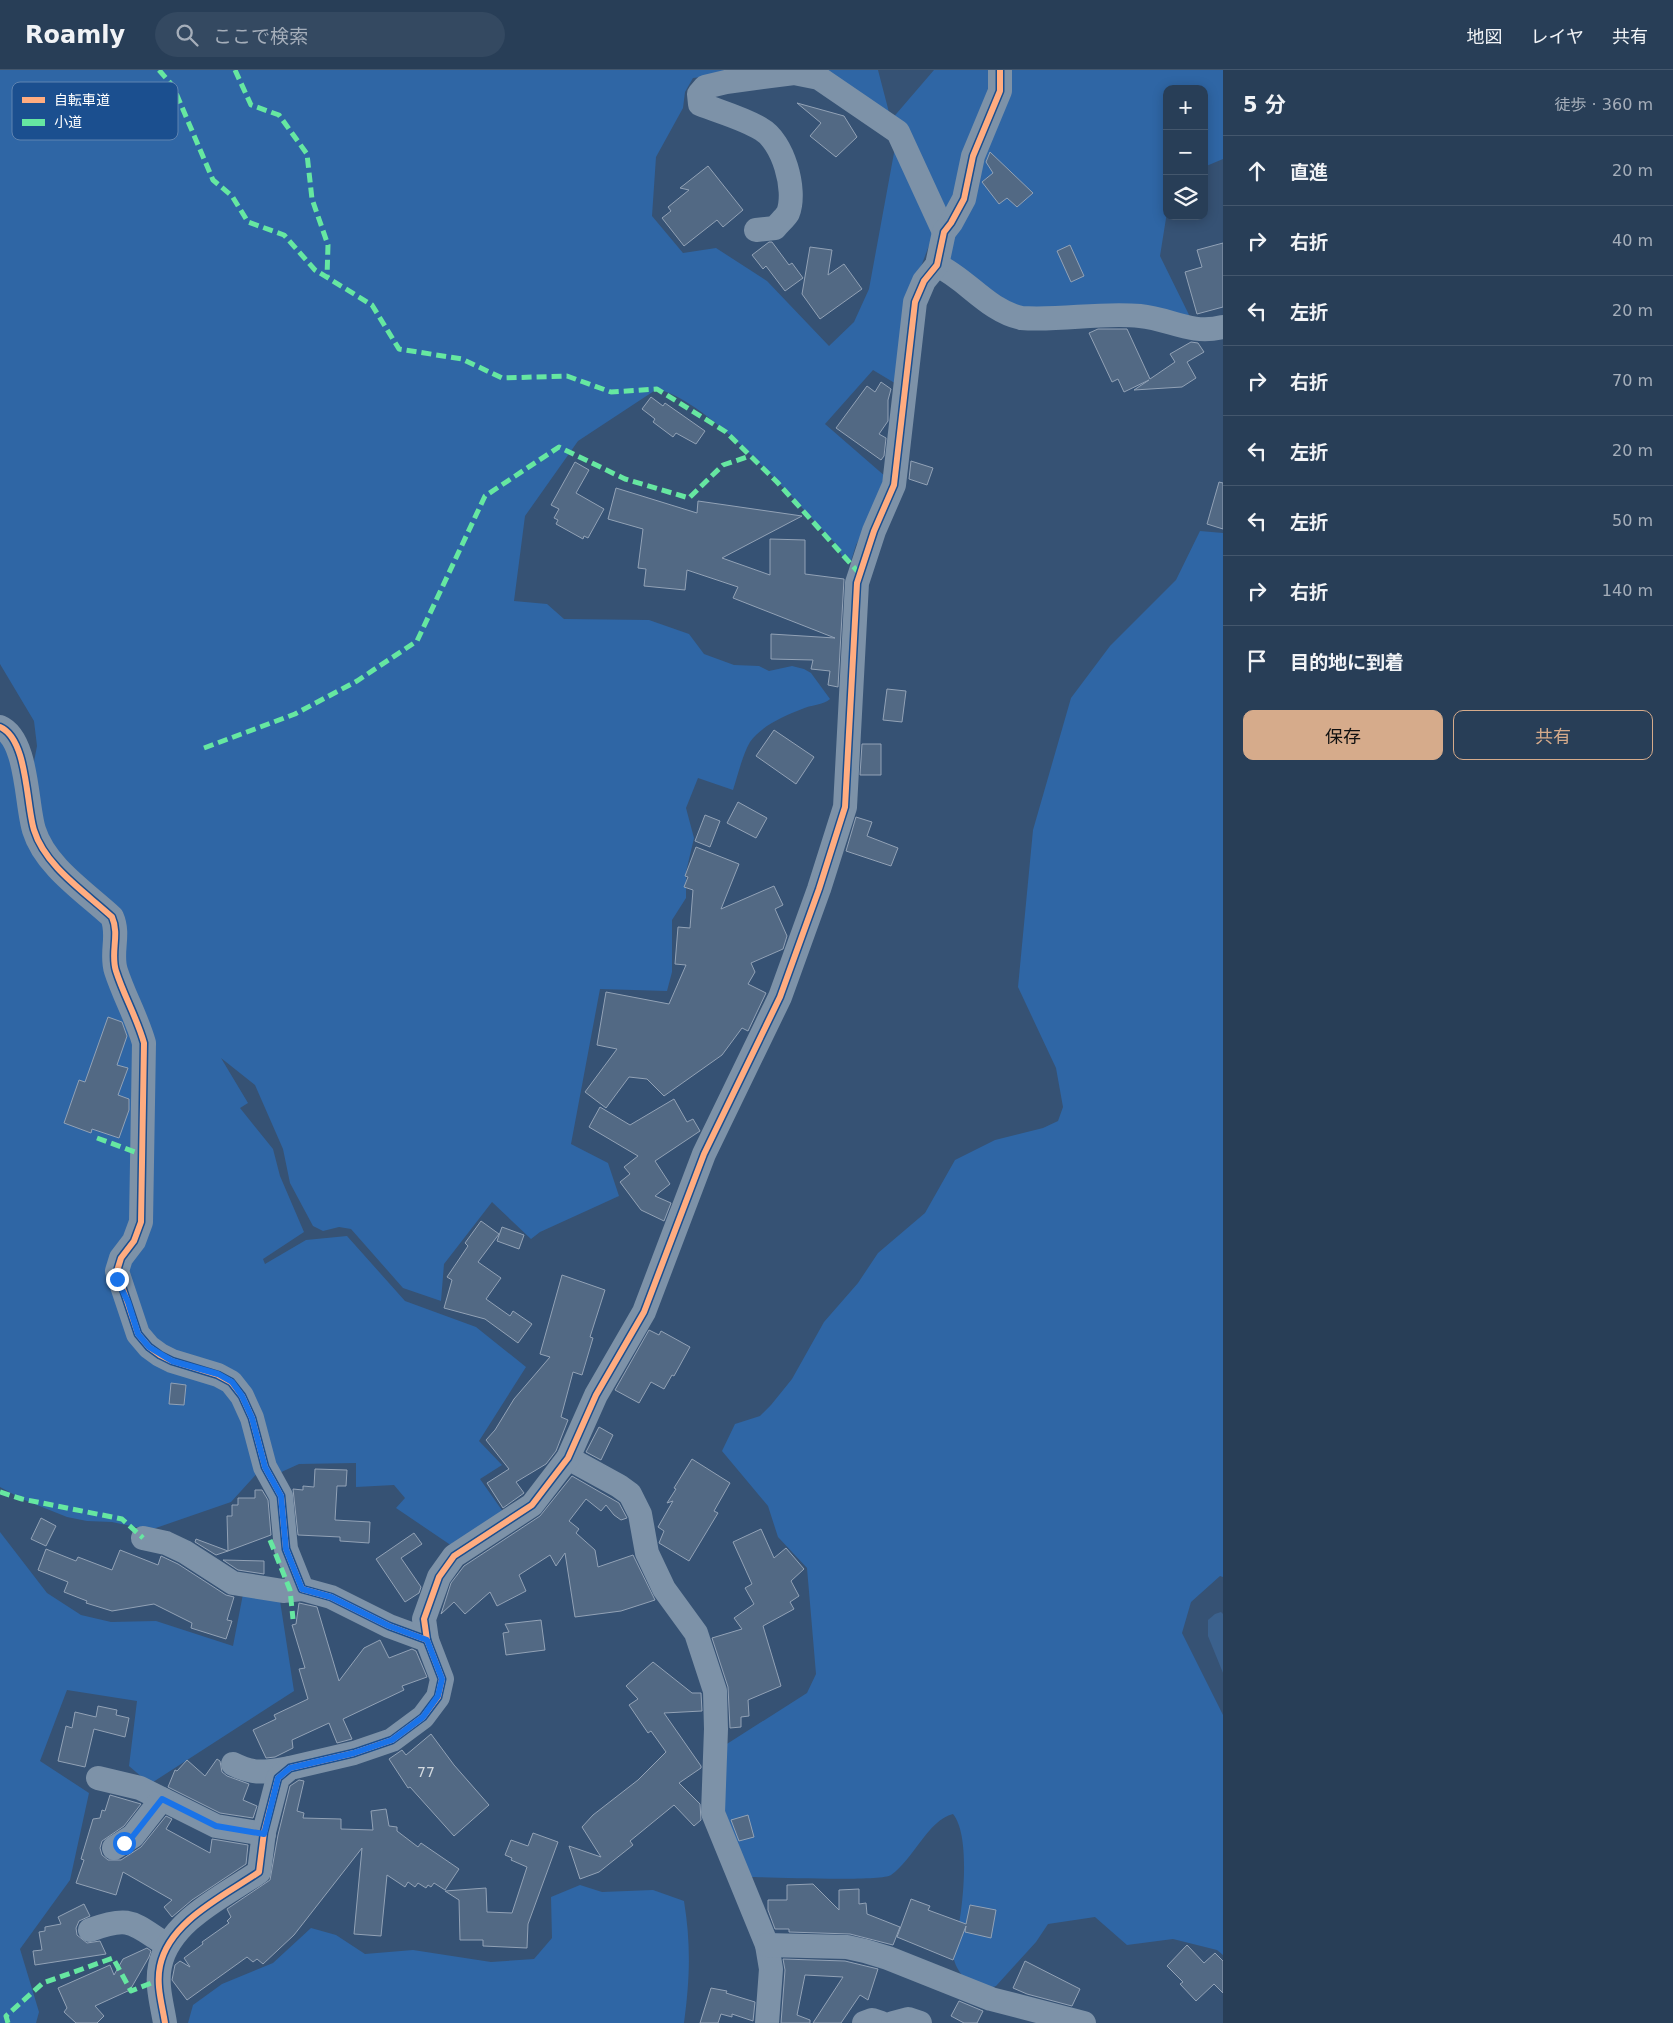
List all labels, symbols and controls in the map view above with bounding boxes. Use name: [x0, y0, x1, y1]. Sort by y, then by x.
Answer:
search box: [155, 12, 505, 57]
text: Roamly: [25, 21, 125, 49]
icon: search: [173, 21, 201, 49]
text: ここで検索: [213, 25, 308, 47]
text: 地図: [1467, 26, 1503, 47]
text: レイヤ: [1531, 26, 1584, 47]
text: 共有: [1612, 26, 1648, 47]
legend: [12, 82, 178, 140]
map controls: [1163, 85, 1208, 220]
button: +: [1163, 85, 1208, 130]
text: 自転車道: [54, 92, 110, 108]
text: 5 分: [1243, 93, 1286, 117]
text: 徒歩 · 360 m: [1555, 95, 1653, 114]
text: 小道: [54, 114, 82, 130]
button: −: [1163, 130, 1208, 175]
icon: ahead: [1243, 157, 1271, 185]
text: 直進: [1290, 161, 1328, 183]
text: 20 m: [1612, 161, 1653, 180]
button: layers: [1163, 175, 1208, 220]
icon: right: [1243, 227, 1271, 255]
text: 右折: [1290, 231, 1328, 253]
text: 40 m: [1612, 231, 1653, 250]
icon: left: [1243, 297, 1271, 325]
text: 左折: [1290, 301, 1328, 323]
text: 20 m: [1612, 301, 1653, 320]
icon: right: [1243, 367, 1271, 395]
text: 右折: [1290, 371, 1328, 393]
text: 70 m: [1612, 371, 1653, 390]
icon: left: [1243, 437, 1271, 465]
text: 左折: [1290, 441, 1328, 463]
text: 20 m: [1612, 441, 1653, 460]
icon: left: [1243, 507, 1271, 535]
text: 左折: [1290, 511, 1328, 533]
text: 50 m: [1612, 511, 1653, 530]
icon: right: [1243, 577, 1271, 605]
text: 右折: [1290, 581, 1328, 603]
text: 140 m: [1602, 581, 1653, 600]
icon: arrive: [1243, 647, 1271, 675]
text: 目的地に到着: [1290, 651, 1404, 673]
button: 保存: [1243, 710, 1443, 760]
button: 共有: [1453, 710, 1653, 760]
route end: [106, 1268, 129, 1291]
house number: 77: [417, 1764, 435, 1780]
route start: [113, 1832, 136, 1855]

